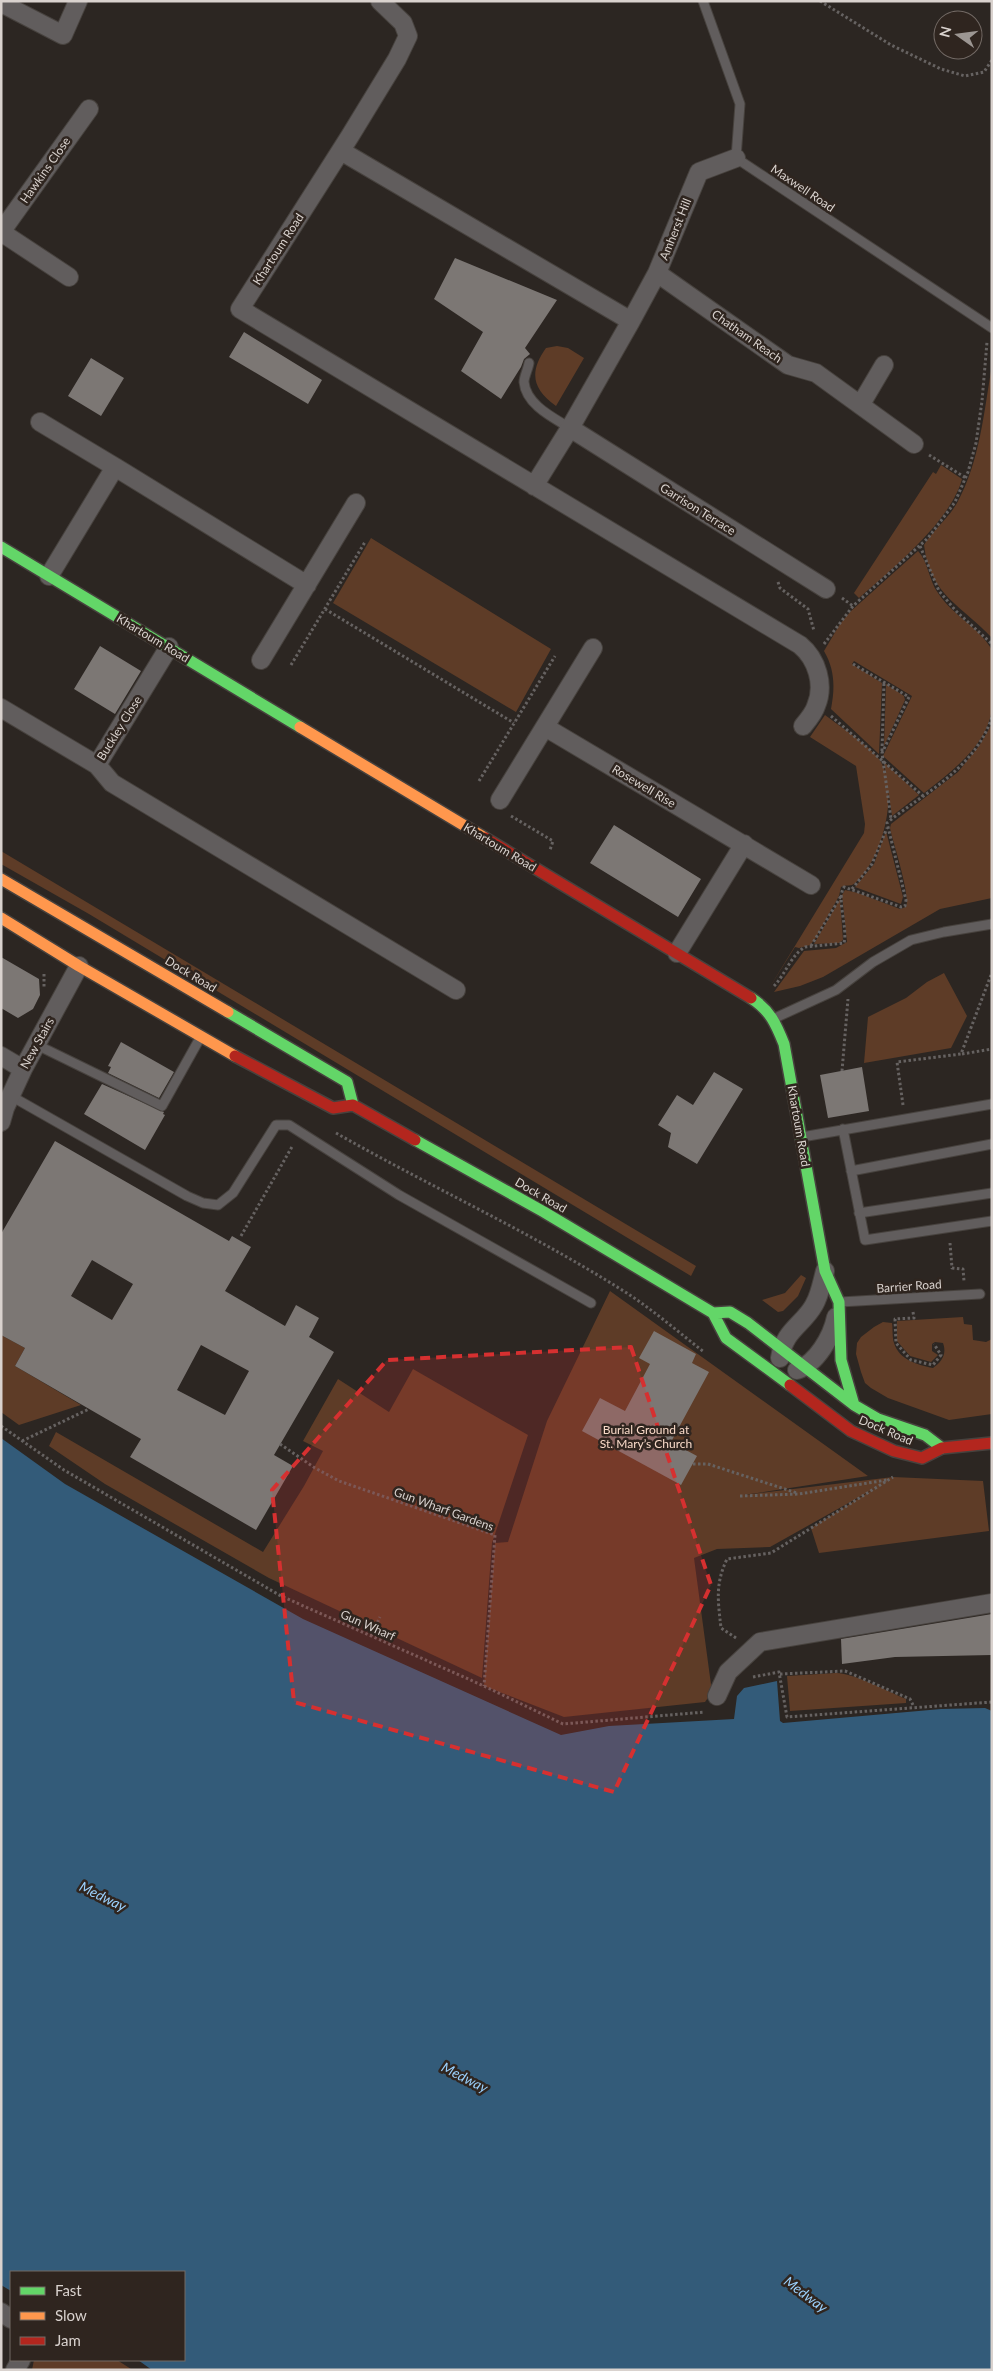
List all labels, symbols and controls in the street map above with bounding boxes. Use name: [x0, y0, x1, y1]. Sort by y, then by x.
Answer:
north arrow: [933, 10, 983, 60]
text: N: [935, 24, 954, 39]
street label: Hawkins Close: [17, 134, 73, 206]
street label: Maxwell Road: [768, 161, 838, 215]
street label: Amherst Hill: [656, 196, 694, 262]
street label: Khartoum Road: [249, 210, 307, 288]
street label: Chatham Reach: [709, 306, 785, 366]
street label: Garrison Terrace: [657, 480, 739, 538]
street label: Khartoum Road: [114, 610, 192, 666]
street label: Buckley Close: [93, 693, 145, 763]
street label: Rosewell Rise: [609, 761, 679, 811]
street label: Khartoum Road: [461, 819, 539, 875]
street label: Dock Road: [163, 953, 219, 995]
street label: New Stairs: [17, 1015, 57, 1071]
street label: Khartoum Road: [784, 1084, 814, 1168]
street label: Dock Road: [512, 1174, 570, 1216]
street label: Barrier Road: [876, 1276, 942, 1296]
street label: Dock Road: [857, 1412, 915, 1448]
park label: Burial Ground at St. Mary’s Church: [600, 1422, 692, 1451]
street label: Gun Wharf Gardens: [392, 1484, 496, 1534]
street label: Gun Wharf: [338, 1606, 399, 1644]
water label: Medway: [77, 1877, 129, 1915]
water label: Medway: [439, 2058, 491, 2096]
legend: [10, 2271, 185, 2361]
water label: Medway: [781, 2272, 831, 2316]
text: Fast: [55, 2281, 82, 2299]
text: Slow: [55, 2306, 87, 2324]
text: Jam: [55, 2331, 81, 2349]

